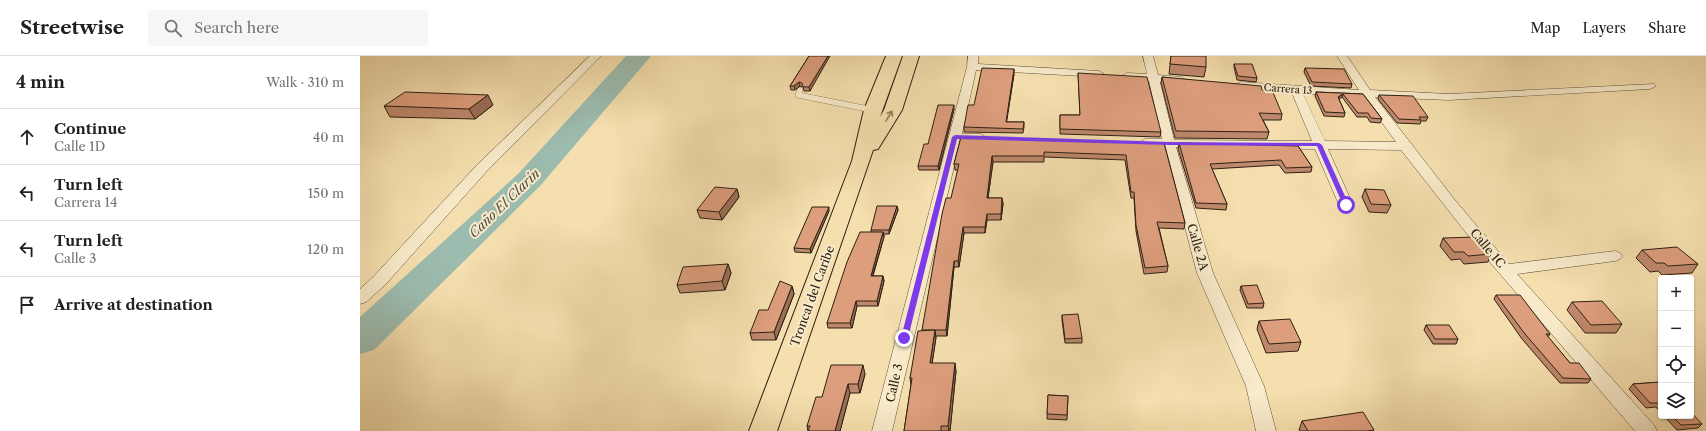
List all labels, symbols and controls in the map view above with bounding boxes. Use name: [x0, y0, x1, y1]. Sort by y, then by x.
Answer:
search box: [148, 10, 428, 46]
text: Streetwise: [20, 16, 124, 39]
icon: search: [162, 17, 184, 39]
text: Search here: [194, 18, 279, 37]
text: Map: [1530, 19, 1560, 37]
text: Layers: [1582, 19, 1626, 37]
text: Share: [1648, 19, 1686, 37]
text: 4 min: [16, 72, 65, 92]
text: Walk · 310 m: [266, 74, 344, 90]
street label: Carrera 13: [1263, 81, 1313, 97]
one-way arrow: [885, 110, 893, 122]
text: Continue: [54, 119, 126, 138]
icon: ahead: [16, 126, 38, 148]
text: 40 m: [313, 129, 344, 145]
text: Calle 1D: [54, 138, 105, 154]
water label: Caño El Clarín: [465, 165, 543, 241]
text: Turn left: [54, 175, 123, 194]
icon: left: [16, 182, 38, 204]
text: 150 m: [308, 185, 344, 201]
text: Carrera 14: [54, 194, 118, 210]
route start: [1337, 196, 1355, 214]
street label: Calle 2A: [1184, 222, 1212, 273]
street label: Calle 1C: [1467, 225, 1509, 271]
text: Turn left: [54, 231, 123, 250]
icon: left: [16, 238, 38, 260]
text: 120 m: [307, 241, 344, 257]
street label: Troncal del Caribe: [787, 243, 837, 349]
text: Calle 3: [54, 250, 97, 266]
map controls: [1658, 275, 1694, 419]
button: +: [1658, 275, 1694, 311]
icon: arrive: [16, 294, 38, 316]
text: Arrive at destination: [54, 295, 213, 314]
button: −: [1658, 311, 1694, 347]
route end: [895, 329, 913, 347]
button: locate: [1658, 347, 1694, 383]
street label: Calle 3: [882, 362, 906, 404]
button: layers: [1658, 383, 1694, 419]

